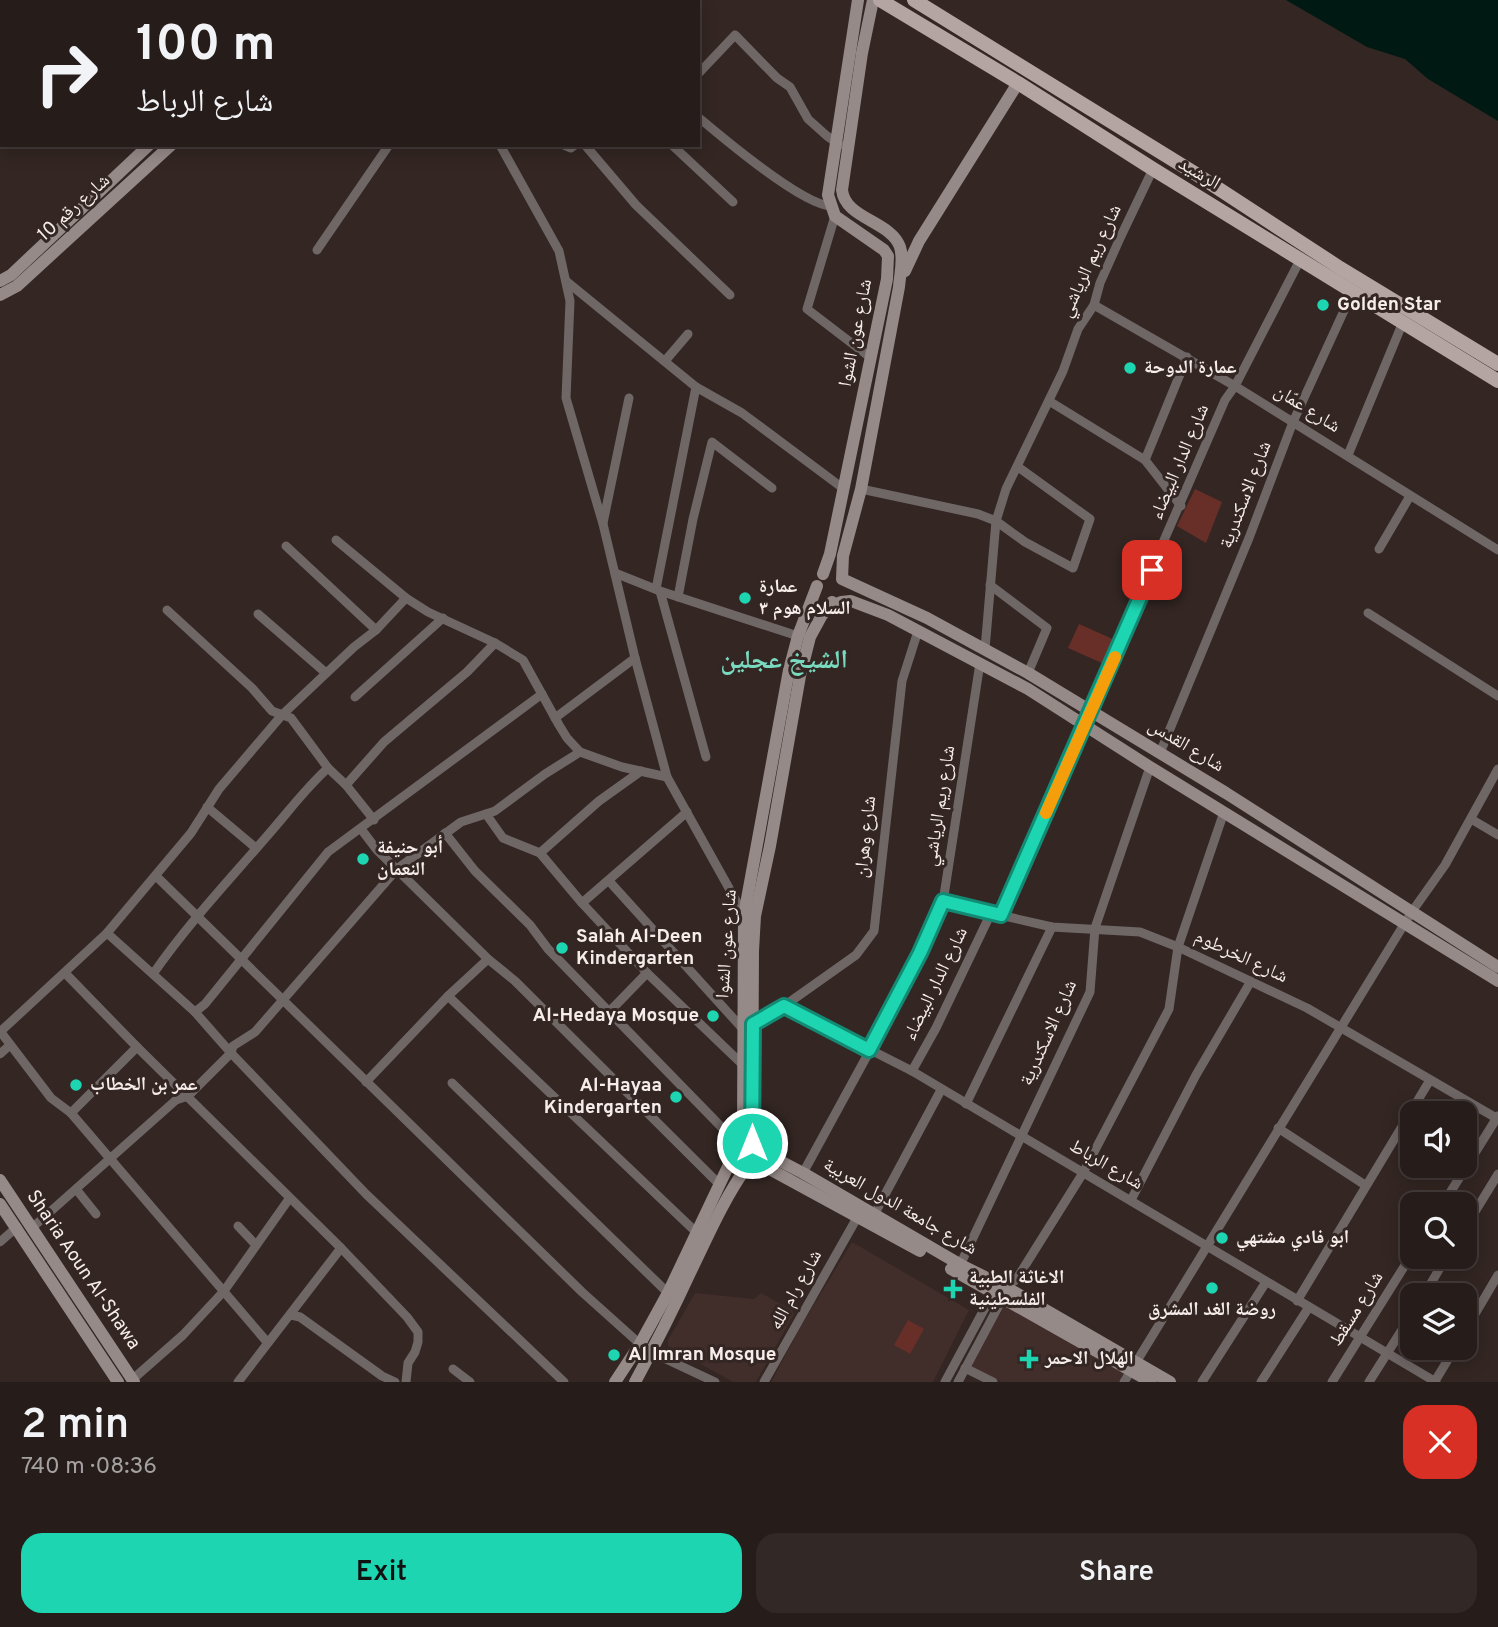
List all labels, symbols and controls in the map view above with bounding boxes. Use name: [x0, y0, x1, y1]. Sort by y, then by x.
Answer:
text: 100 m: [136, 16, 275, 78]
icon: right: [21, 28, 112, 119]
text: شارع الرباط: [136, 83, 273, 123]
street label: الرشيد: [1174, 152, 1224, 196]
street label: شارع رقم 10: [33, 169, 115, 247]
street label: شارع ريم الرياشي: [1054, 201, 1129, 322]
street label: شارع عون الشوا: [834, 277, 878, 389]
place label: Golden Star: [1337, 293, 1441, 317]
marker: Golden Star: [1315, 297, 1331, 313]
place label: عمارة الدوحة: [1144, 356, 1237, 380]
marker: عمارة الدوحة: [1122, 360, 1138, 376]
street label: شارع عمّان: [1269, 379, 1345, 439]
street label: شارع الدار البيضاء: [1145, 401, 1215, 523]
street label: شارع الاسكندرية: [1215, 438, 1277, 552]
pin: [1122, 540, 1182, 600]
icon: arrive: [1133, 551, 1171, 589]
place label: عمارة السلام هوم ٣: [759, 575, 851, 621]
marker: عمارة السلام هوم ٣: [737, 590, 753, 606]
district label: الشيخ عجلين: [720, 645, 848, 678]
street label: شارع القدس: [1143, 714, 1229, 778]
street label: شارع ريم الرياشي: [919, 744, 963, 868]
street label: شارع وهران: [850, 795, 882, 879]
place label: أبو حنيفة النعمان: [377, 835, 443, 882]
marker: أبو حنيفة النعمان: [355, 851, 371, 867]
street label: شارع عون الشوا: [711, 889, 743, 999]
street label: شارع الدار البيضاء: [898, 923, 974, 1045]
place label: Salah Al-Deen Kindergarten: [576, 925, 703, 971]
street label: شارع الخرطوم: [1191, 925, 1291, 989]
marker: Salah Al-Deen Kindergarten: [554, 940, 570, 956]
street label: شارع الاسكندرية: [1015, 976, 1083, 1090]
place label: Al-Hedaya Mosque: [533, 1004, 699, 1028]
marker: Al-Hedaya Mosque: [705, 1008, 721, 1024]
place label: عمر بن الخطاب: [90, 1073, 198, 1097]
place label: Al-Hayaa Kindergarten: [544, 1074, 662, 1120]
marker: عمر بن الخطاب: [68, 1077, 84, 1093]
marker: Al-Hayaa Kindergarten: [668, 1089, 684, 1105]
map controls: [1400, 1101, 1477, 1360]
button: sound: [1400, 1101, 1477, 1178]
position arrow: [715, 1106, 789, 1180]
street label: شارع الرباط: [1065, 1134, 1147, 1196]
street label: شارع جامعة الدول العربية: [819, 1153, 981, 1261]
street label: Sharia Aoun Al-Shawa: [21, 1186, 145, 1354]
button: search: [1400, 1192, 1477, 1269]
place label: ابو فادي مشتهي: [1236, 1226, 1349, 1252]
marker: ابو فادي مشتهي: [1214, 1230, 1230, 1246]
street label: شارع رام الله: [764, 1246, 828, 1334]
place label: الاغاثة الطبية الفلسطينية: [969, 1266, 1064, 1312]
street label: شارع مسقط: [1325, 1267, 1389, 1351]
marker: الاغاثة الطبية الفلسطينية: [943, 1279, 963, 1299]
marker: روضة الغد المشرق: [1204, 1280, 1220, 1296]
button: layers: [1400, 1283, 1477, 1360]
place label: روضة الغد المشرق: [1148, 1298, 1276, 1322]
place label: Al Imran Mosque: [628, 1343, 776, 1367]
marker: Al Imran Mosque: [606, 1347, 622, 1363]
place label: الهلال الاحمر: [1044, 1347, 1134, 1371]
marker: الهلال الاحمر: [1019, 1349, 1039, 1369]
text: 2 min: [21, 1400, 129, 1453]
button: close: [1403, 1405, 1477, 1479]
text: 740 m · 08:36: [21, 1453, 157, 1482]
button: Exit: [21, 1533, 742, 1613]
button: Share: [756, 1533, 1477, 1613]

